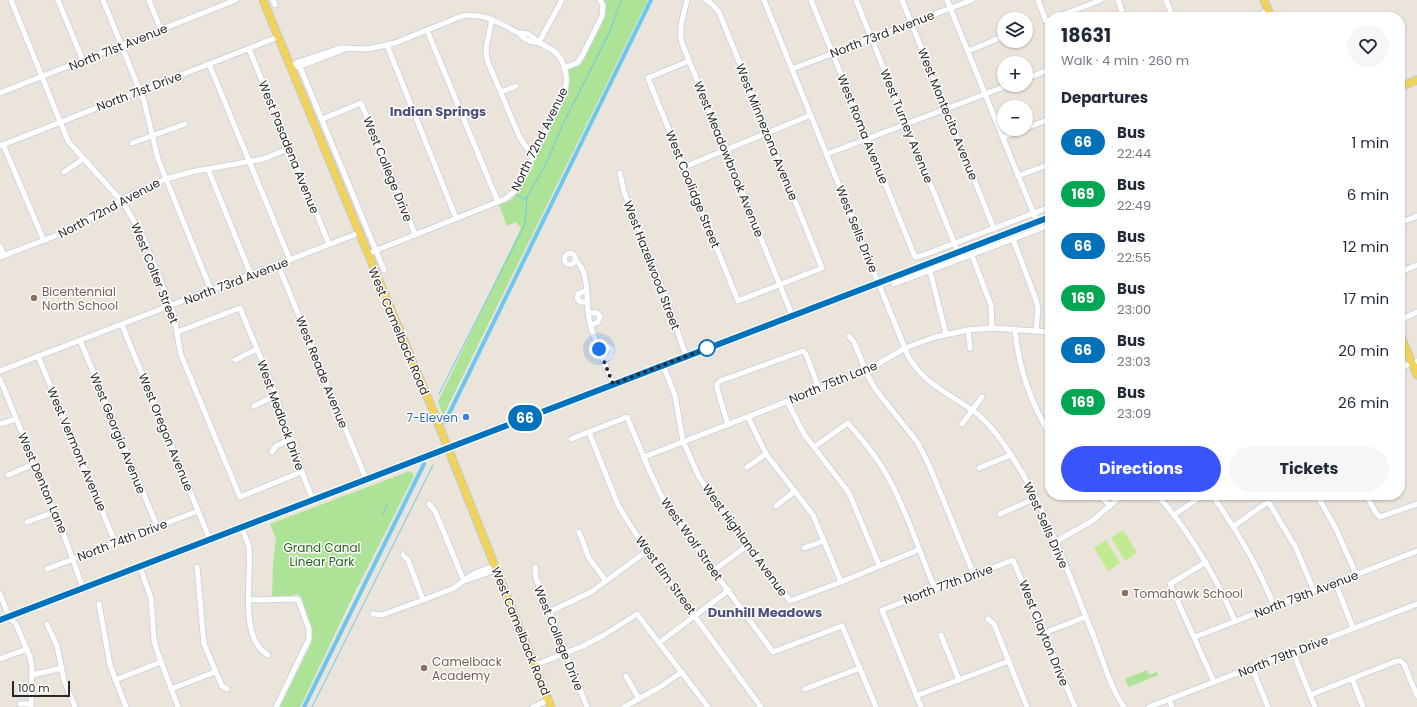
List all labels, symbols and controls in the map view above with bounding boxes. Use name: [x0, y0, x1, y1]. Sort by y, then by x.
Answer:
street label: North 73rd Avenue: [827, 6, 937, 62]
map controls: [997, 12, 1033, 136]
button: layers: [997, 12, 1033, 48]
street label: North 71st Avenue: [66, 19, 170, 75]
text: 18631: [1061, 22, 1111, 49]
button: heart: [1347, 25, 1389, 67]
street label: West Montecito Avenue: [914, 45, 982, 183]
text: Walk · 4 min · 260 m: [1061, 51, 1189, 70]
button: +: [997, 56, 1033, 92]
street label: West Minnezona Avenue: [732, 61, 802, 203]
street label: West Turney Avenue: [876, 66, 938, 186]
street label: North 71st Drive: [94, 67, 184, 115]
street label: West Roma Avenue: [833, 72, 893, 186]
street label: West Pasadena Avenue: [255, 78, 323, 216]
street label: West Meadowbrook Avenue: [690, 78, 768, 240]
street label: North 72nd Avenue: [507, 84, 571, 194]
text: Departures: [1061, 87, 1148, 108]
button: −: [997, 100, 1033, 136]
district label: Indian Springs: [390, 102, 486, 121]
street label: West College Drive: [359, 114, 417, 224]
text: Bus: [1117, 122, 1145, 143]
street label: West Coolidge Street: [662, 128, 724, 250]
text: 66: [1074, 132, 1092, 152]
text: 1 min: [1351, 132, 1389, 153]
text: 22:44: [1117, 144, 1151, 163]
street label: North 72nd Avenue: [55, 174, 163, 242]
text: Bus: [1117, 174, 1145, 195]
street label: West Sells Drive: [832, 183, 882, 275]
text: 169: [1072, 184, 1094, 204]
text: 6 min: [1347, 184, 1389, 205]
text: 22:49: [1117, 196, 1151, 215]
street label: West Hazelwood Street: [620, 198, 684, 332]
street label: West Colter Street: [127, 220, 183, 326]
text: Bus: [1117, 226, 1145, 247]
text: 66: [1074, 236, 1092, 256]
text: 12 min: [1343, 236, 1389, 257]
text: 22:55: [1117, 248, 1151, 267]
street label: North 73rd Avenue: [181, 253, 291, 309]
street label: West Camelback Road: [364, 265, 434, 397]
text: Bus: [1117, 278, 1145, 299]
place label: Bicentennial North School: [42, 283, 118, 314]
text: 169: [1072, 288, 1094, 308]
text: 17 min: [1343, 288, 1389, 309]
marker: Bicentennial North School: [29, 293, 39, 303]
text: 23:00: [1117, 300, 1151, 319]
street label: West Reade Avenue: [292, 313, 352, 431]
text: Bus: [1117, 330, 1145, 351]
your location: [589, 339, 609, 359]
unlabelled marker: [698, 339, 716, 357]
text: 66: [1074, 340, 1092, 360]
text: 20 min: [1338, 340, 1389, 361]
text: 23:03: [1117, 352, 1151, 371]
street label: West Medlock Drive: [253, 357, 309, 473]
street label: North 75th Lane: [786, 357, 880, 407]
street label: West Georgia Avenue: [86, 370, 150, 496]
street label: West Oregon Avenue: [135, 370, 197, 494]
text: Bus: [1117, 382, 1145, 403]
street label: West Vermont Avenue: [43, 384, 111, 514]
text: 169: [1072, 392, 1094, 412]
text: 26 min: [1338, 392, 1389, 413]
text: 23:09: [1117, 404, 1151, 423]
line badge: 66: [507, 405, 543, 431]
text: 66: [516, 408, 534, 428]
place label: 7-Eleven: [406, 409, 458, 426]
marker: 7-Eleven: [461, 412, 471, 422]
street label: West Denton Lane: [14, 430, 72, 536]
button: Directions: [1061, 446, 1221, 492]
button: Tickets: [1229, 446, 1389, 492]
street label: West Sells Drive: [1019, 479, 1073, 571]
street label: West Highland Avenue: [698, 480, 792, 600]
street label: West Wolf Street: [657, 494, 727, 584]
street label: North 74th Drive: [74, 515, 170, 565]
street label: West Elm Street: [632, 532, 700, 618]
park label: Grand Canal Linear Park: [283, 539, 361, 570]
street label: North 77th Drive: [901, 560, 995, 608]
street label: West Camelback Road: [487, 564, 555, 698]
street label: North 79th Avenue: [1251, 566, 1361, 622]
street label: West Clayton Drive: [1015, 577, 1073, 689]
street label: West College Drive: [530, 583, 588, 693]
place label: Tomahawk School: [1133, 585, 1243, 602]
marker: Tomahawk School: [1120, 588, 1130, 598]
district label: Dunhill Meadows: [708, 603, 822, 622]
street label: North 79th Drive: [1235, 631, 1331, 681]
place label: Camelback Academy: [432, 653, 503, 684]
marker: Camelback Academy: [419, 663, 429, 673]
scale bar: [12, 679, 70, 698]
text: 100 m: [18, 680, 50, 696]

